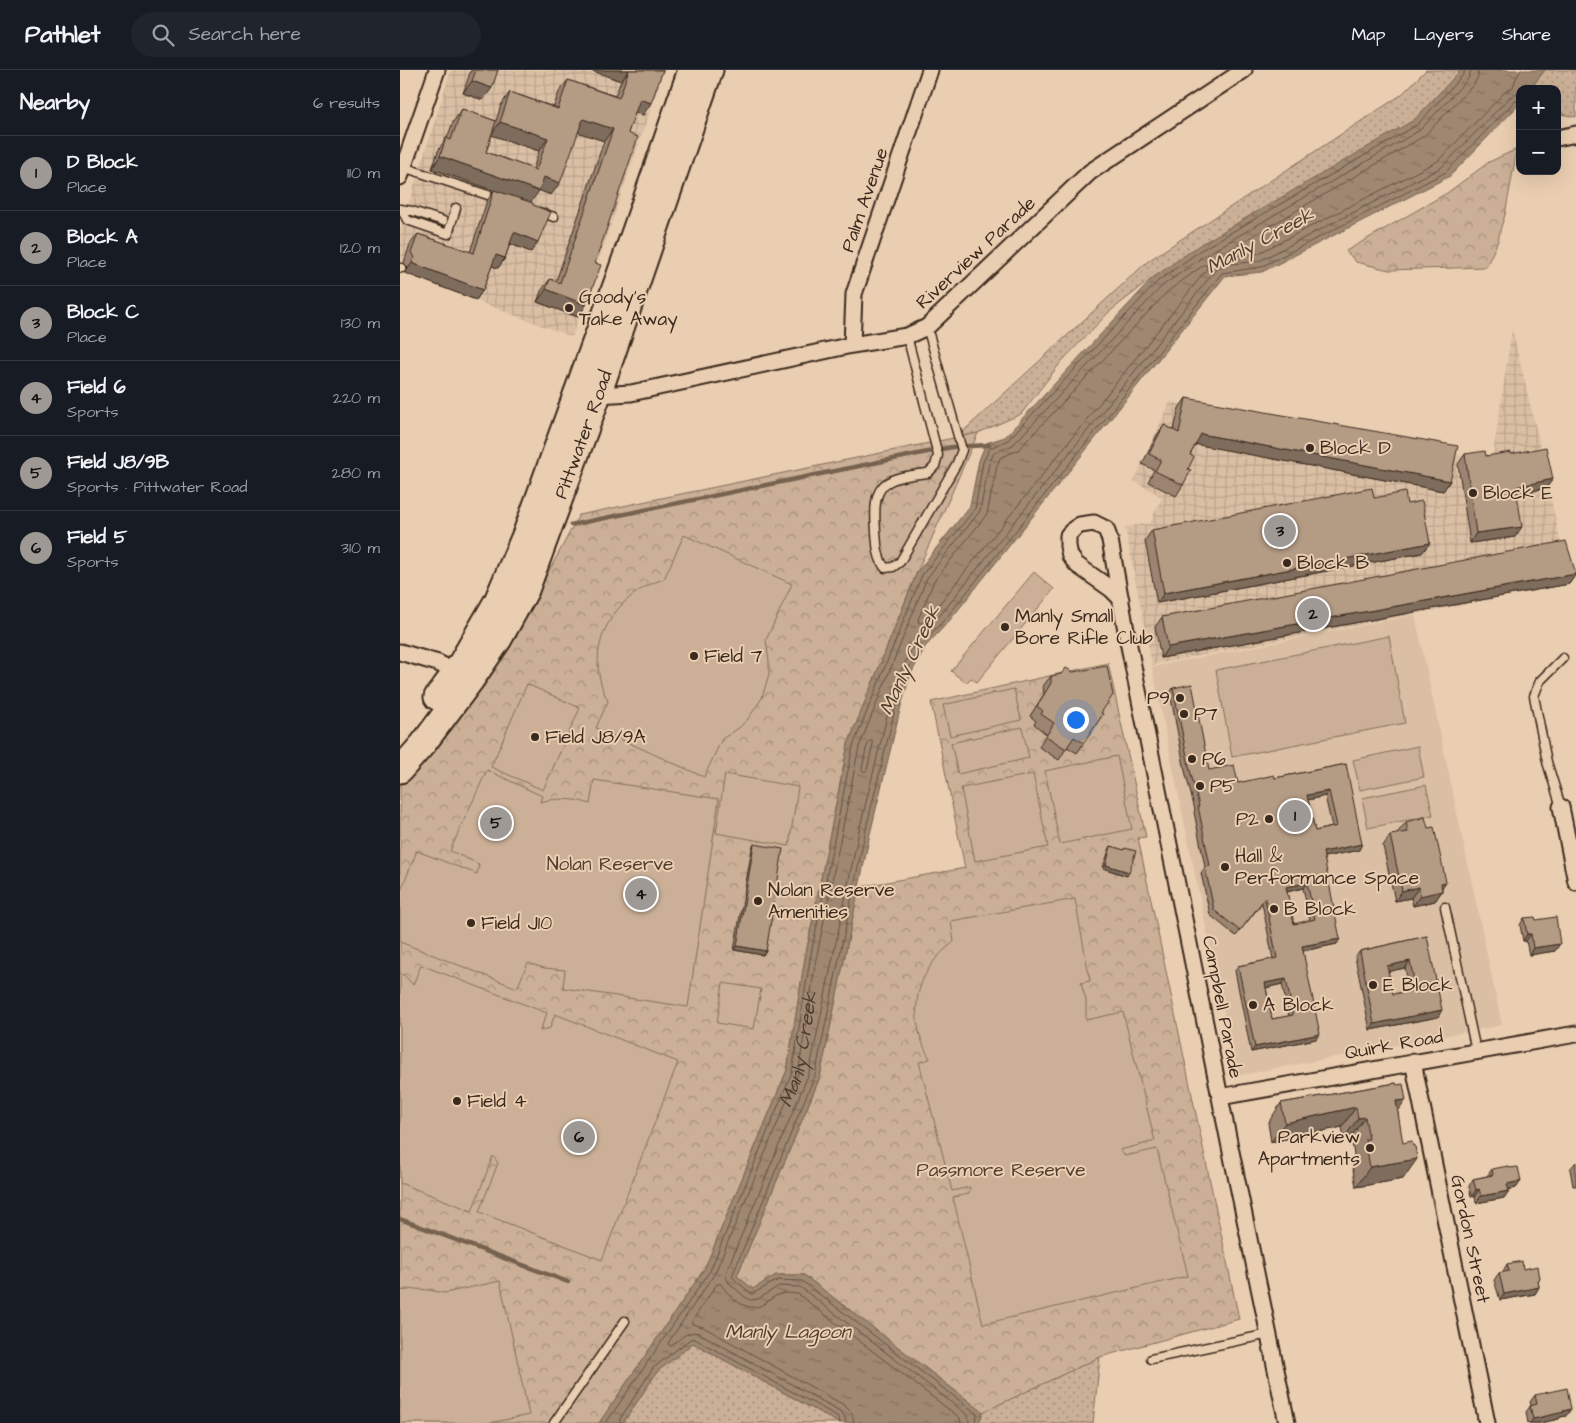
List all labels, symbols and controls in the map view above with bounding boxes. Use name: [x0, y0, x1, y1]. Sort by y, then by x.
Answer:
search box: [131, 12, 481, 57]
text: Pathlet: [25, 18, 101, 52]
icon: search: [149, 21, 177, 49]
text: Search here: [189, 21, 301, 48]
text: Map: [1351, 22, 1385, 47]
text: Layers: [1413, 22, 1474, 47]
text: Share: [1502, 22, 1551, 47]
map controls: [1516, 85, 1561, 175]
button: +: [1516, 85, 1561, 130]
text: Nearby: [20, 88, 90, 117]
text: 6 results: [313, 92, 380, 114]
button: −: [1516, 130, 1561, 175]
street label: Palm Avenue: [835, 144, 895, 256]
text: D Block: [67, 149, 138, 176]
text: 1: [35, 162, 37, 184]
text: 110 m: [347, 162, 380, 184]
text: Place: [67, 176, 107, 198]
street label: Riverview Parade: [910, 190, 1042, 316]
water label: Manly Creek: [1201, 201, 1320, 282]
text: Block A: [67, 224, 138, 251]
text: 2: [31, 237, 41, 259]
text: 120 m: [340, 237, 380, 259]
text: Place: [67, 251, 107, 273]
place label: Goody's Take Away: [579, 284, 678, 334]
text: Block C: [67, 299, 139, 326]
marker: Goody's Take Away: [563, 302, 575, 314]
text: 3: [32, 312, 40, 334]
text: 130 m: [341, 312, 380, 334]
text: Place: [67, 326, 107, 348]
street label: Pittwater Road: [547, 366, 619, 503]
text: Field 6: [67, 374, 126, 401]
text: 4: [31, 387, 41, 409]
text: 220 m: [333, 387, 380, 409]
text: Sports: [67, 401, 119, 423]
place label: Block D: [1320, 435, 1391, 462]
marker: Block D: [1304, 442, 1316, 454]
text: Field J8/9B: [67, 449, 169, 476]
text: 5: [30, 462, 42, 484]
text: 280 m: [332, 462, 380, 484]
text: Sports · Pittwater Road: [67, 476, 247, 498]
place label: Block E: [1483, 480, 1553, 507]
marker: Block E: [1467, 487, 1479, 499]
pin: 3: [1264, 512, 1296, 550]
text: Field 5: [67, 524, 127, 551]
text: 6: [31, 537, 41, 559]
text: 310 m: [341, 537, 380, 559]
place label: Block B: [1297, 550, 1369, 577]
text: Sports: [67, 551, 119, 573]
marker: Block B: [1281, 557, 1293, 569]
pin: 2: [1297, 595, 1329, 633]
water label: Manly Creek: [872, 600, 949, 720]
place label: Manly Small Bore Rifle Club: [1015, 603, 1153, 652]
marker: Manly Small Bore Rifle Club: [999, 621, 1011, 633]
place label: Field 7: [704, 643, 763, 670]
marker: Field 7: [688, 650, 700, 662]
place label: P9: [1147, 685, 1170, 712]
marker: P9: [1174, 692, 1186, 704]
place label: P7: [1194, 701, 1218, 728]
your location: [1063, 707, 1089, 733]
marker: P7: [1178, 708, 1190, 720]
place label: Field J8/9A: [545, 724, 646, 751]
marker: Field J8/9A: [529, 731, 541, 743]
place label: P6: [1202, 746, 1226, 773]
marker: P6: [1186, 753, 1198, 765]
place label: P5: [1210, 773, 1236, 800]
marker: P5: [1194, 780, 1206, 792]
pin: 1: [1279, 797, 1311, 835]
pin: 5: [480, 804, 512, 842]
place label: P2: [1236, 806, 1259, 833]
marker: P2: [1263, 813, 1275, 825]
place label: Hall & Performance Space: [1235, 843, 1419, 892]
park label: Nolan Reserve: [547, 851, 673, 878]
marker: Hall & Performance Space: [1219, 861, 1231, 873]
pin: 4: [625, 875, 657, 913]
place label: Nolan Reserve Amenities: [768, 877, 895, 926]
marker: Nolan Reserve Amenities: [752, 895, 764, 907]
place label: B Block: [1284, 896, 1356, 923]
marker: B Block: [1268, 903, 1280, 915]
place label: Field J10: [481, 910, 552, 937]
marker: Field J10: [465, 917, 477, 929]
street label: Campbell Parade: [1195, 933, 1249, 1081]
place label: E Block: [1383, 972, 1453, 999]
marker: E Block: [1367, 979, 1379, 991]
water label: Manly Creek: [772, 989, 825, 1111]
place label: A Block: [1263, 992, 1334, 1019]
marker: A Block: [1247, 999, 1259, 1011]
street label: Quirk Road: [1343, 1023, 1446, 1067]
place label: Field 4: [467, 1088, 527, 1115]
marker: Field 4: [451, 1095, 463, 1107]
pin: 6: [563, 1118, 595, 1156]
place label: Parkview Apartments: [1258, 1124, 1360, 1173]
marker: Parkview Apartments: [1364, 1142, 1376, 1154]
park label: Passmore Reserve: [917, 1157, 1085, 1184]
street label: Gordon Street: [1443, 1172, 1497, 1306]
water label: Manly Lagoon: [725, 1318, 853, 1347]

